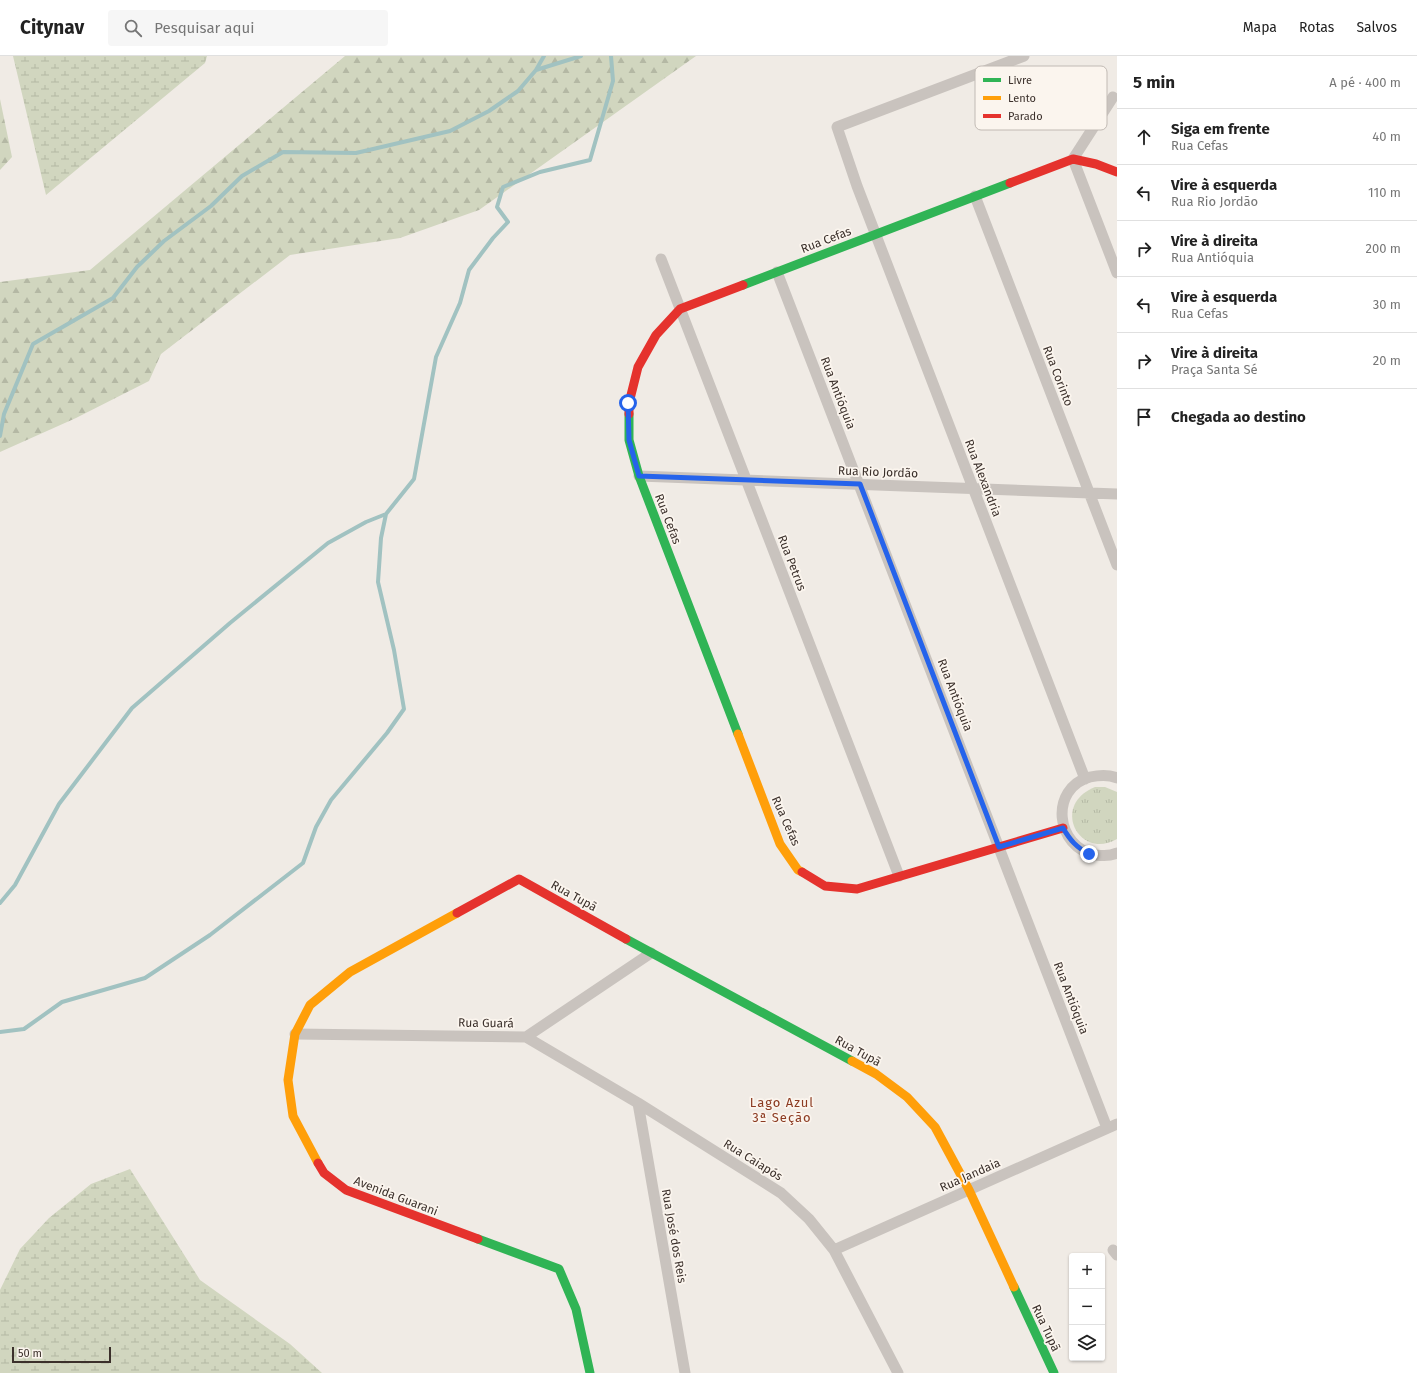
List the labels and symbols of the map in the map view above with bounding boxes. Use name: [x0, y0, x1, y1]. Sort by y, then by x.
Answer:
legend: [975, 66, 1107, 130]
text: Livre: [1008, 74, 1032, 87]
text: Lento: [1008, 92, 1036, 105]
text: Parado: [1008, 110, 1043, 123]
street label: Rua Cefas: [799, 224, 853, 256]
street label: Rua Corinto: [1040, 344, 1076, 408]
street label: Rua Antióquia: [818, 355, 858, 431]
route start: [619, 394, 637, 412]
street label: Rua Alexandria: [962, 437, 1004, 519]
street label: Rua Rio Jordão: [838, 464, 918, 480]
street label: Rua Cefas: [652, 492, 684, 546]
street label: Rua Petrus: [775, 533, 809, 593]
street label: Rua Antióquia: [935, 657, 975, 733]
street label: Rua Cefas: [769, 794, 803, 848]
route end: [1080, 845, 1098, 863]
street label: Rua Tupã: [549, 878, 599, 914]
street label: Rua Antióquia: [1051, 960, 1091, 1036]
street label: Rua Guará: [458, 1016, 514, 1030]
street label: Rua Tupã: [833, 1033, 883, 1069]
district label: Lago Azul 3ª Seção: [750, 1095, 814, 1125]
street label: Rua Caiapós: [721, 1136, 785, 1184]
street label: Rua Jandaia: [938, 1155, 1002, 1195]
street label: Avenida Guarani: [352, 1174, 440, 1218]
street label: Rua José dos Reis: [659, 1188, 689, 1285]
street label: Rua Tupã: [1029, 1302, 1063, 1354]
scale bar: [12, 1345, 111, 1364]

